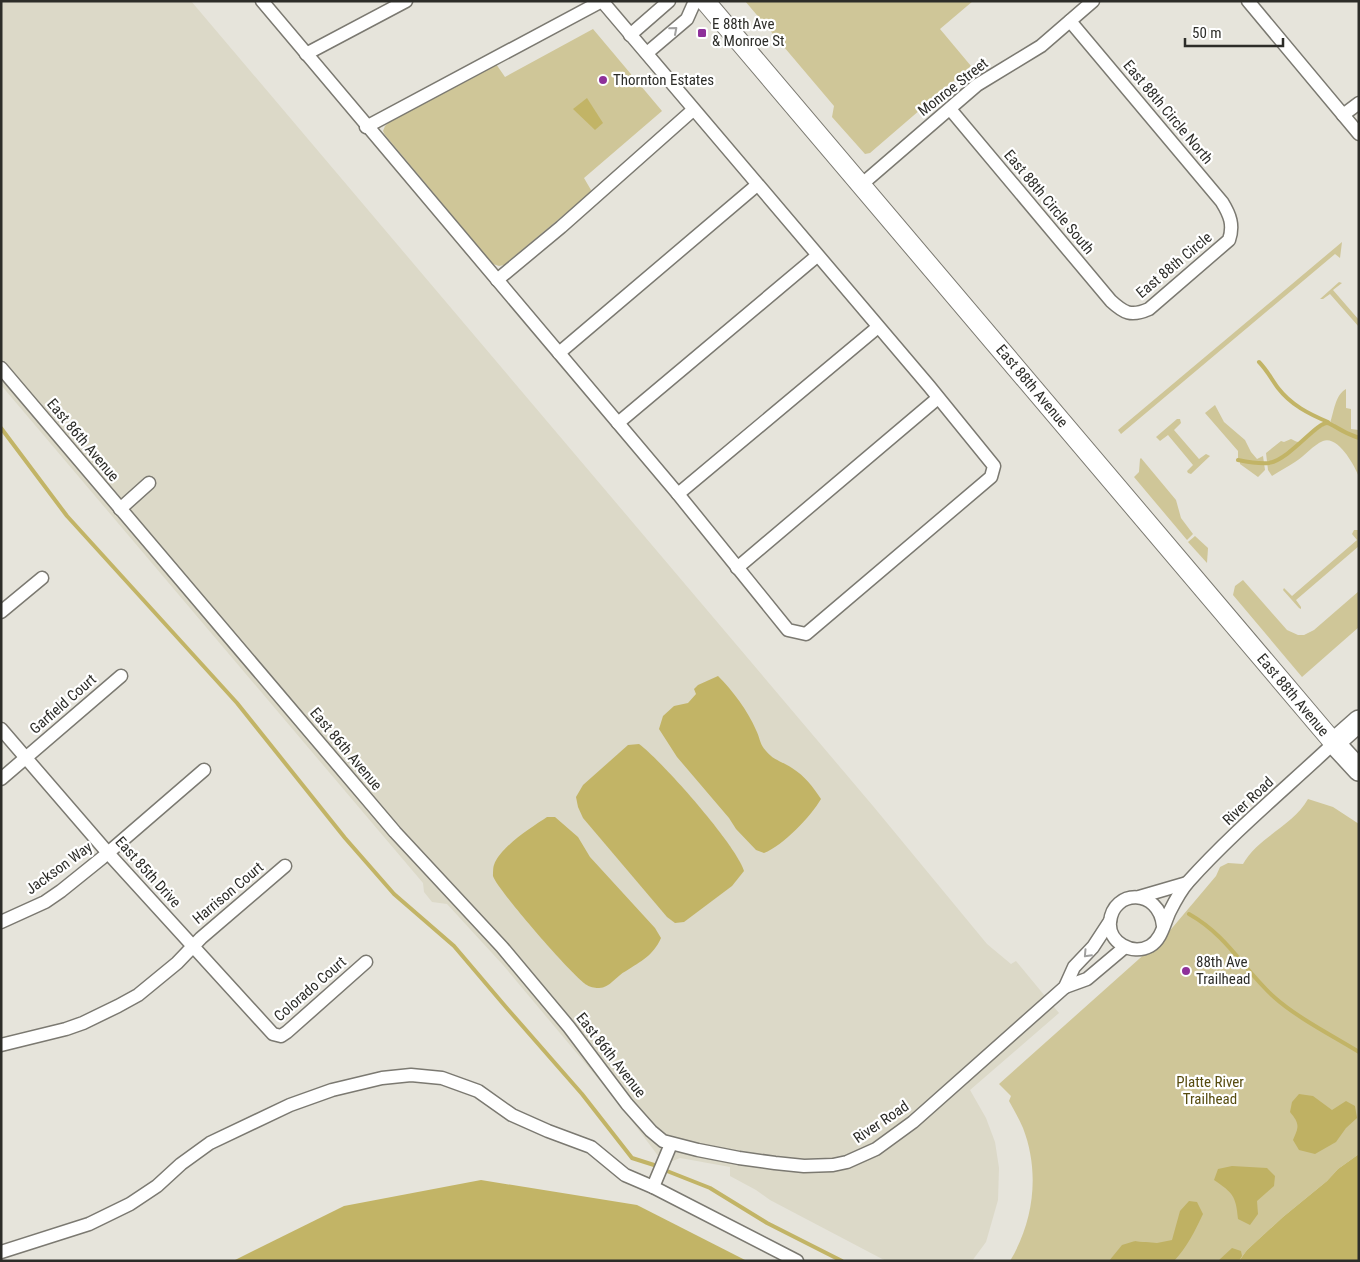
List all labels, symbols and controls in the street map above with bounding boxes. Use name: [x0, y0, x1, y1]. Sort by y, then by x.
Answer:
place label: E 88th Ave & Monroe St: [712, 15, 784, 50]
scale bar: [1185, 15, 1282, 47]
text: 50 m: [1192, 24, 1222, 42]
one-way arrow: [669, 27, 678, 36]
marker: E 88th Ave & Monroe St: [696, 27, 708, 39]
street label: Monroe Street: [914, 54, 992, 120]
street label: East 88th Circle North: [1119, 56, 1217, 168]
place label: Thornton Estates: [613, 71, 714, 89]
marker: Thornton Estates: [597, 74, 609, 86]
street label: East 88th Circle South: [1000, 146, 1098, 258]
street label: East 88th Circle: [1133, 228, 1215, 302]
street label: East 88th Avenue: [992, 341, 1072, 431]
street label: East 86th Avenue: [43, 395, 123, 485]
street label: East 88th Avenue: [1253, 650, 1333, 740]
street label: Garfield Court: [26, 670, 100, 738]
street label: East 86th Avenue: [306, 704, 386, 794]
street label: River Road: [1219, 773, 1277, 829]
street label: East 85th Drive: [111, 833, 185, 911]
street label: Jackson Way: [22, 838, 96, 898]
street label: Harrison Court: [189, 858, 267, 928]
one-way arrow: [1084, 948, 1093, 957]
street label: Colorado Court: [270, 953, 350, 1025]
place label: 88th Ave Trailhead: [1196, 953, 1251, 988]
marker: 88th Ave Trailhead: [1180, 965, 1192, 977]
street label: East 86th Avenue: [572, 1009, 650, 1101]
park label: Platte River Trailhead: [1176, 1073, 1244, 1108]
street label: River Road: [850, 1097, 912, 1147]

